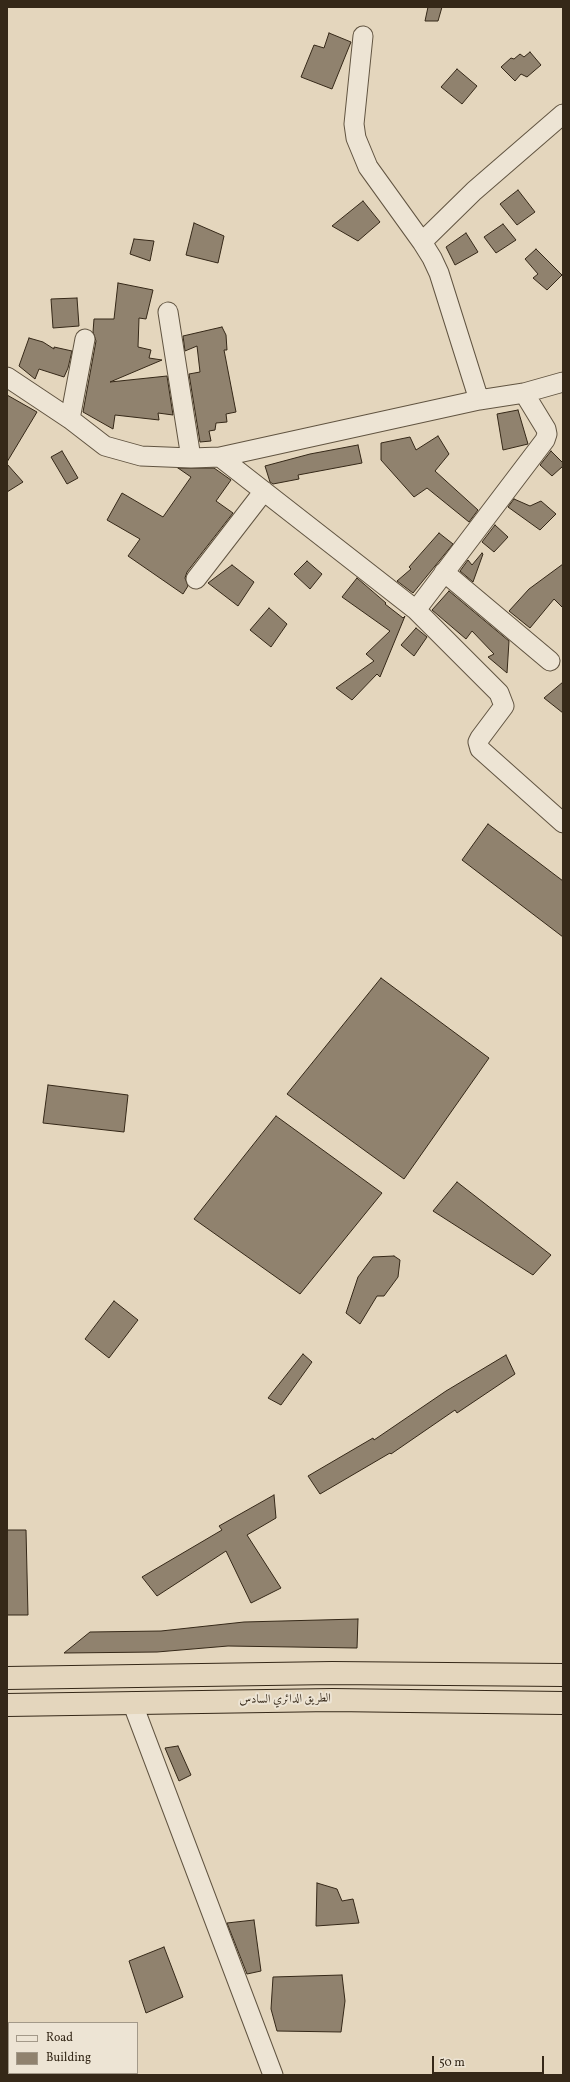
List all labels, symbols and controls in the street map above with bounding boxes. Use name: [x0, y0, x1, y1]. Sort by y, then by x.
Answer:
street label: الطريق الدائري السادس: [239, 1692, 331, 1708]
legend: [8, 2022, 138, 2074]
text: Road: [46, 2030, 73, 2046]
scale bar: [434, 2048, 546, 2074]
text: Building: [46, 2050, 91, 2066]
text: 50 m: [439, 2055, 465, 2071]

